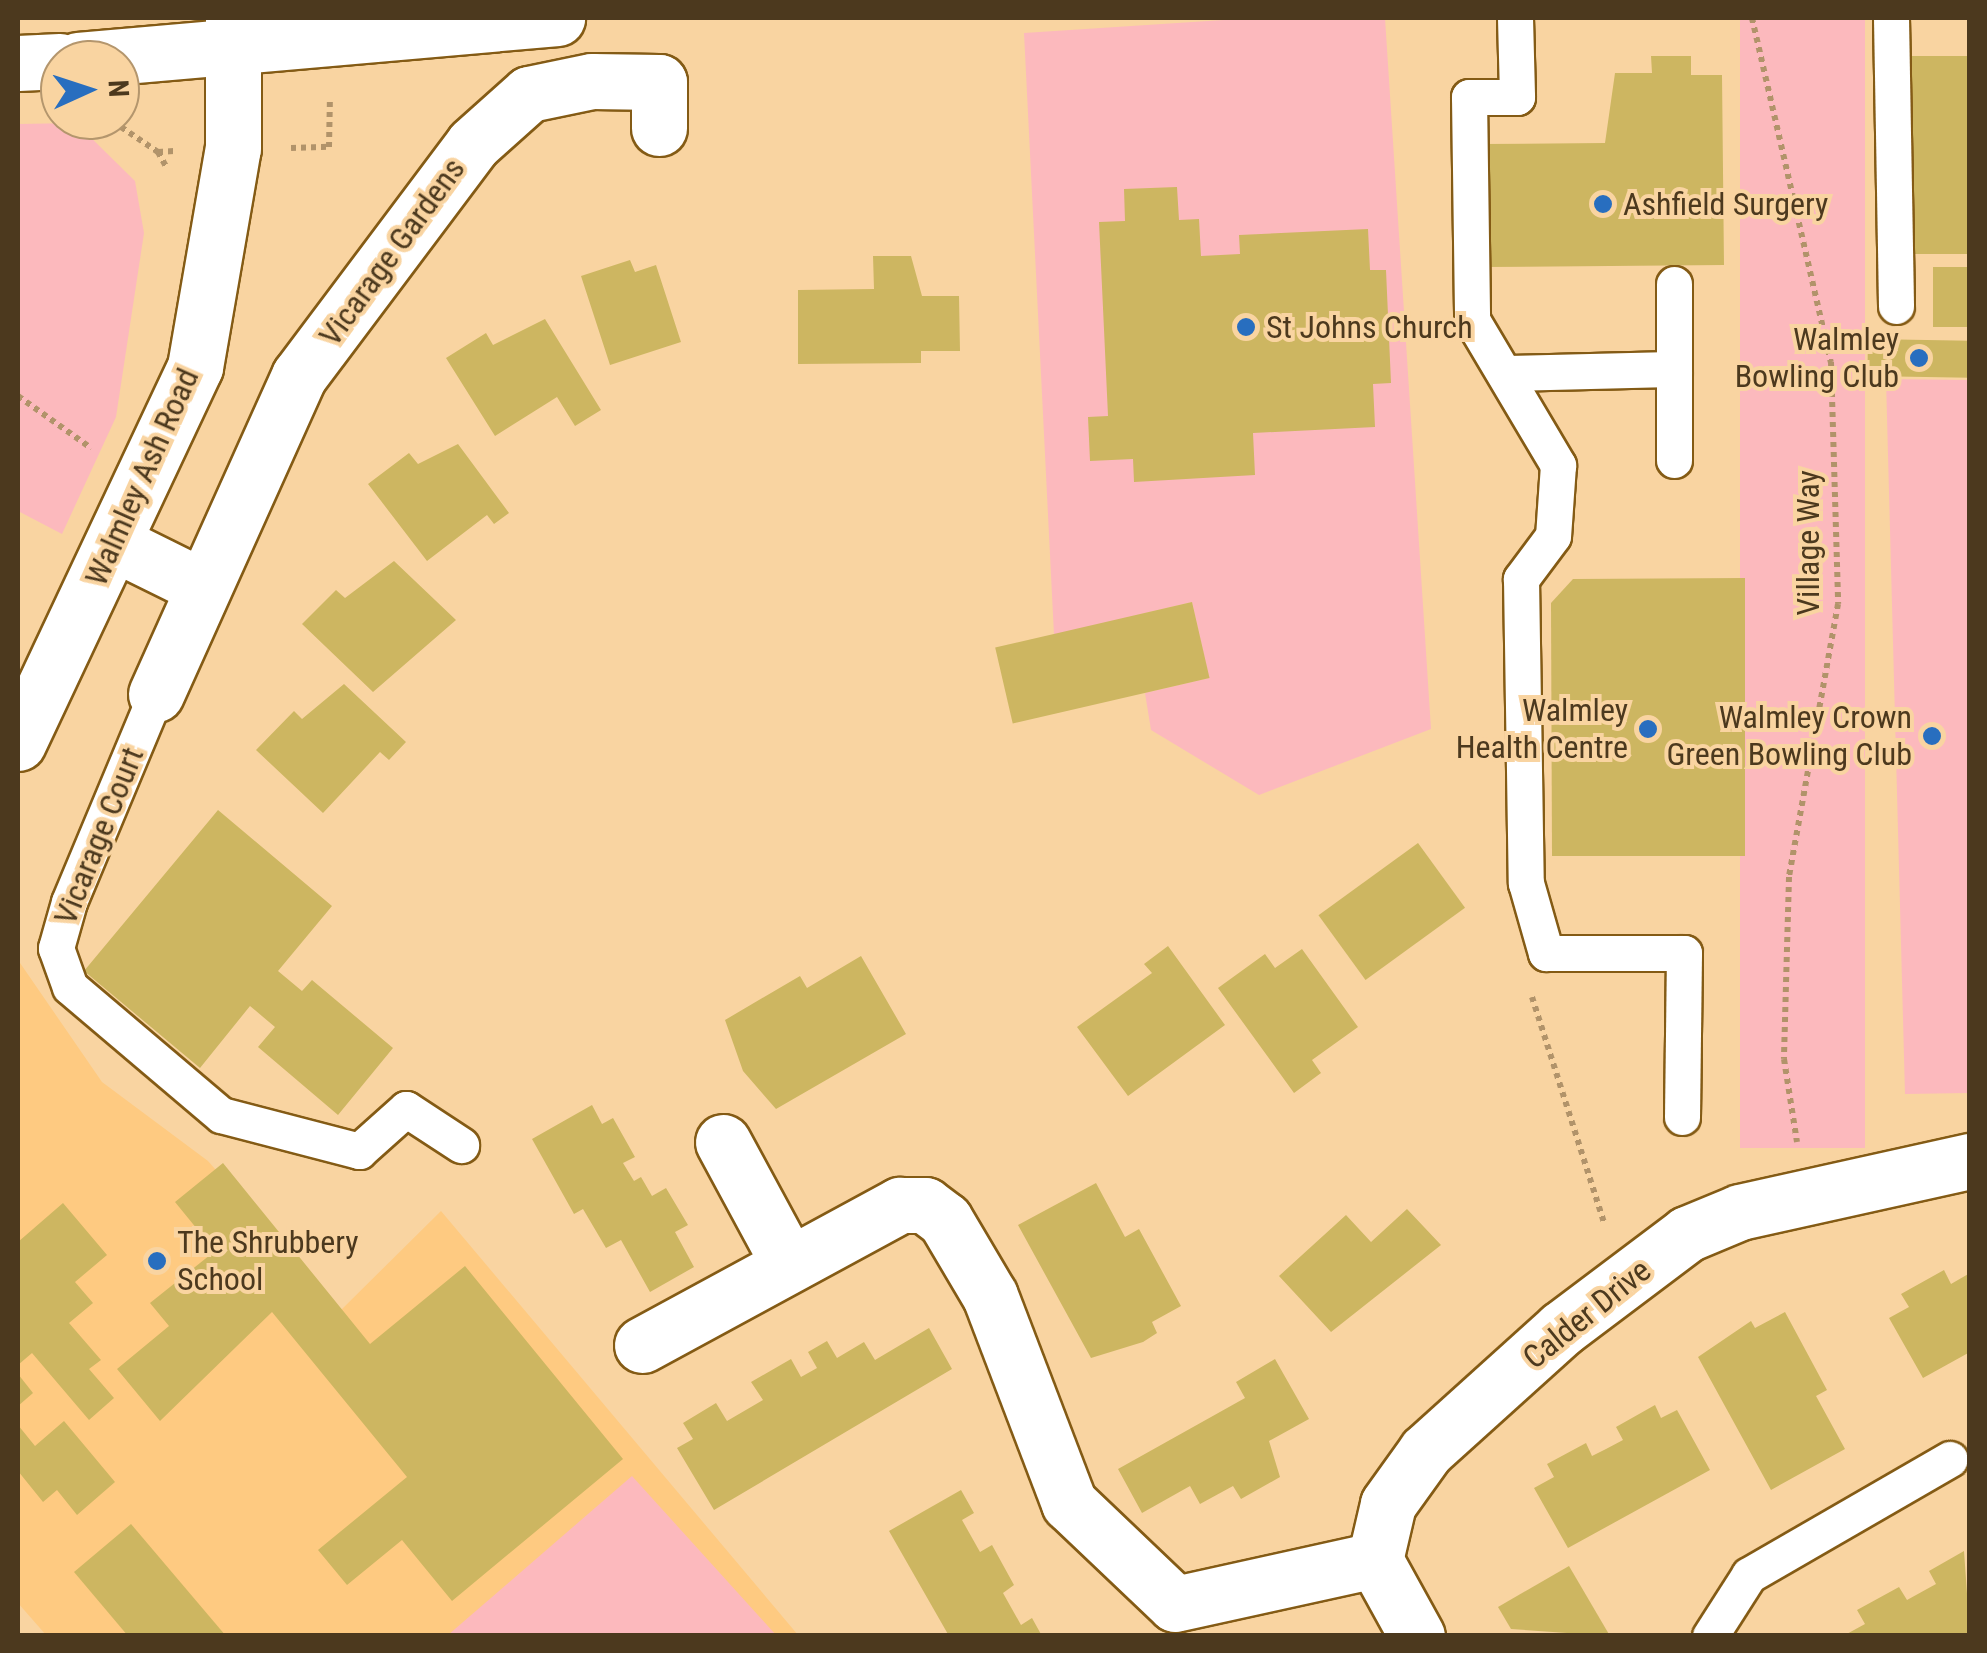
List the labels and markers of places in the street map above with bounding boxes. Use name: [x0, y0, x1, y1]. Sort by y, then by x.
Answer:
place label: Ashfield Surgery: [1623, 185, 1828, 223]
marker: Ashfield Surgery: [1592, 193, 1614, 215]
place label: St Johns Church: [1266, 308, 1473, 346]
marker: St Johns Church: [1235, 316, 1257, 338]
place label: Walmley Bowling Club: [1735, 321, 1899, 396]
marker: Walmley Bowling Club: [1908, 347, 1930, 369]
place label: Walmley Health Centre: [1456, 692, 1628, 767]
place label: Walmley Crown Green Bowling Club: [1666, 699, 1912, 774]
marker: Walmley Health Centre: [1637, 718, 1659, 740]
marker: Walmley Crown Green Bowling Club: [1921, 725, 1943, 747]
place label: The Shrubbery School: [177, 1224, 359, 1299]
marker: The Shrubbery School: [146, 1250, 168, 1272]

